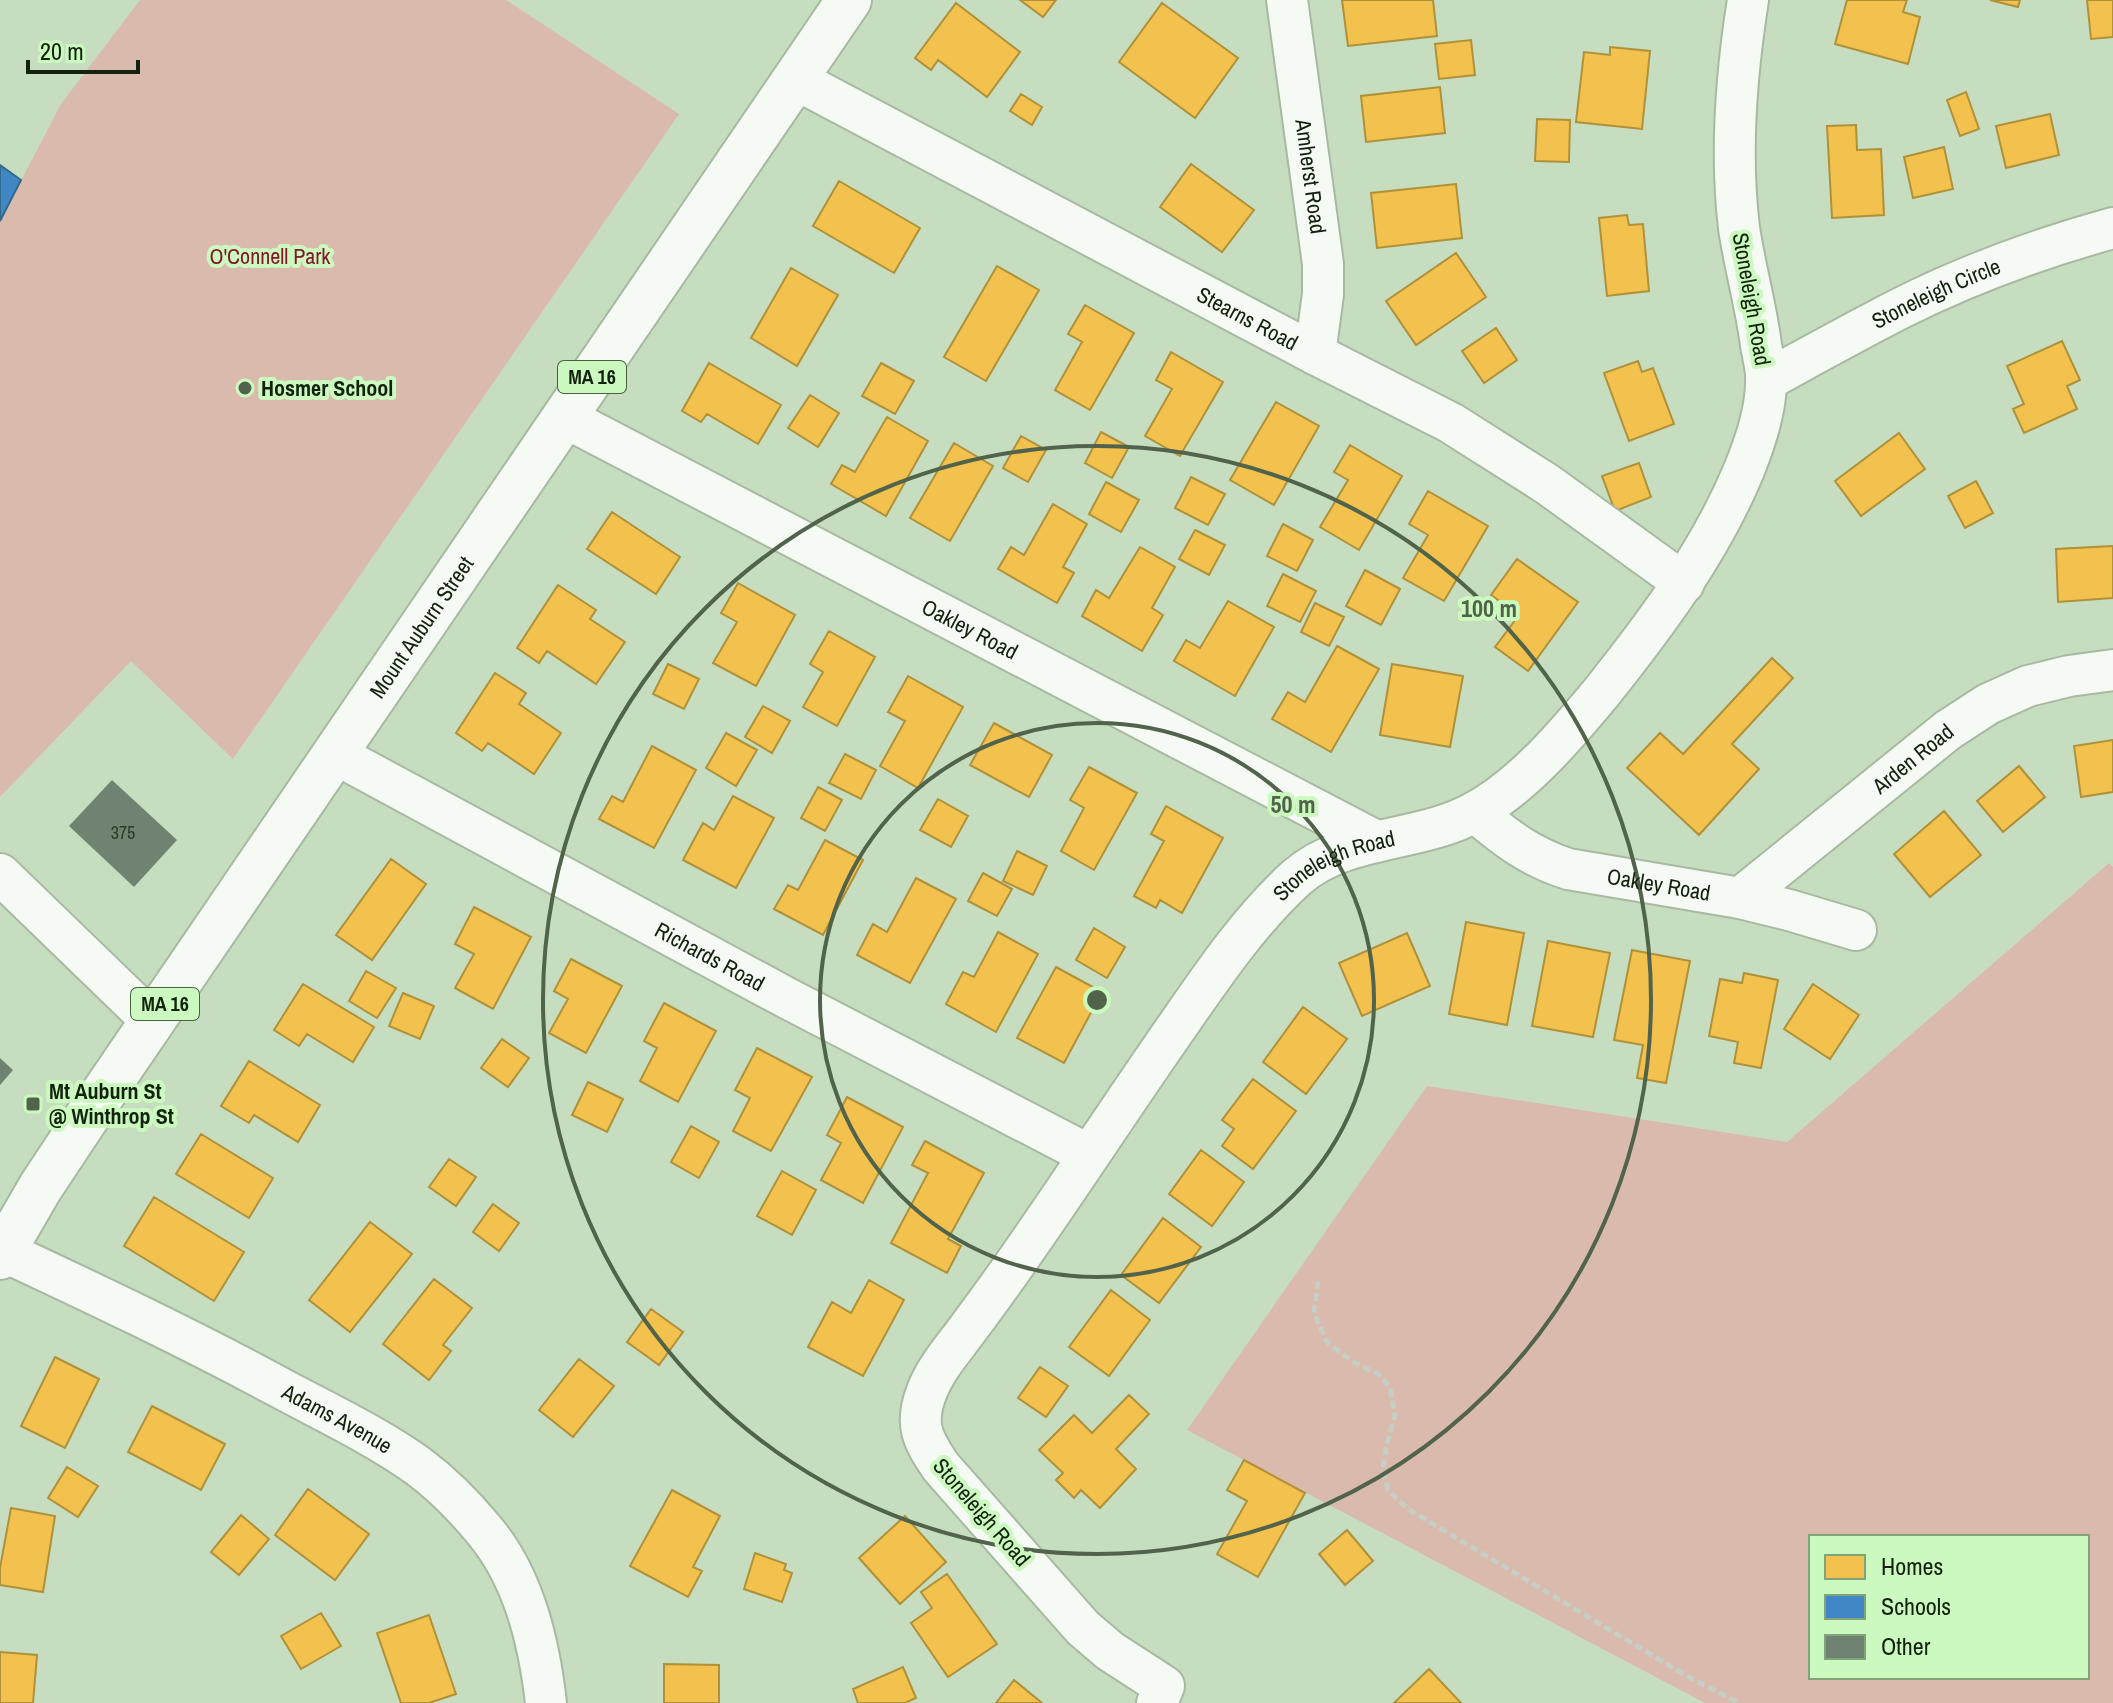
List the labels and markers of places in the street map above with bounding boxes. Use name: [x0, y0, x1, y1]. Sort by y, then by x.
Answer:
place label: Hosmer School: [261, 373, 393, 403]
marker: Hosmer School: [236, 379, 254, 397]
centre of rings: [1083, 986, 1111, 1014]
place label: Mt Auburn St @ Winthrop St: [49, 1076, 174, 1131]
marker: Mt Auburn St @ Winthrop St: [24, 1095, 42, 1113]

